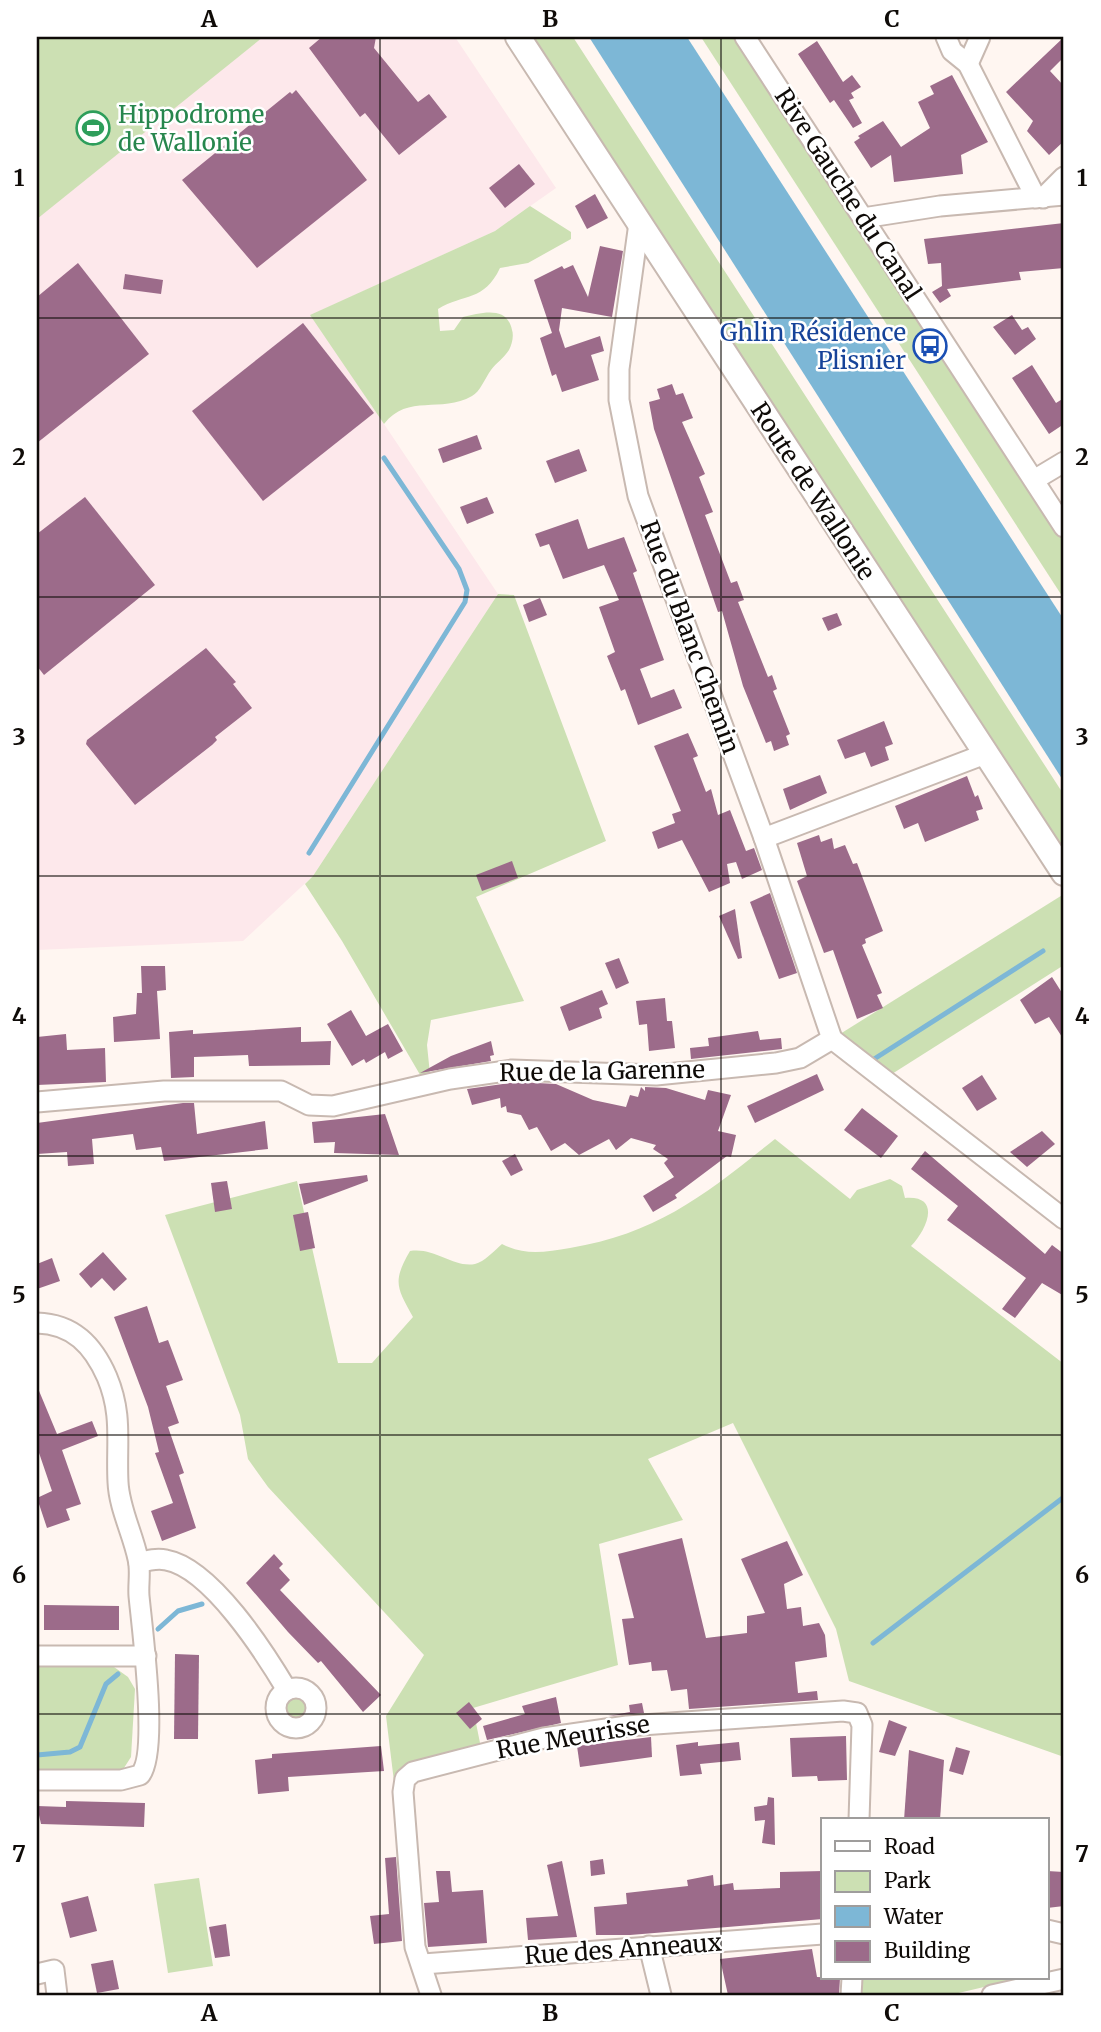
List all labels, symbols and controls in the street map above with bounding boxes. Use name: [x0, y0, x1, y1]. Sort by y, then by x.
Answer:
text: A: [200, 4, 218, 33]
text: B: [542, 4, 558, 33]
text: C: [884, 4, 900, 33]
street label: Rive Gauche du Canal: [768, 82, 928, 306]
place label: Hippodrome de Wallonie: [118, 99, 264, 158]
sports icon: Hippodrome de Wallonie: [74, 109, 112, 147]
text: 1: [14, 163, 25, 192]
text: 1: [1077, 163, 1088, 192]
place label: Ghlin Résidence Plisnier: [720, 317, 906, 376]
bus stop icon: Ghlin Résidence Plisnier: [911, 327, 949, 365]
street label: Route de Wallonie: [744, 396, 882, 586]
text: 2: [12, 442, 26, 471]
text: 2: [1075, 442, 1089, 471]
street label: Rue du Blanc Chemin: [633, 516, 747, 758]
text: 3: [12, 722, 26, 751]
text: 3: [1075, 722, 1089, 751]
text: 4: [12, 1001, 27, 1030]
text: 4: [1075, 1001, 1090, 1030]
street label: Rue de la Garenne: [499, 1054, 705, 1088]
text: 5: [12, 1280, 26, 1309]
text: 5: [1075, 1280, 1089, 1309]
text: 6: [12, 1560, 26, 1589]
text: 6: [1075, 1560, 1089, 1589]
street label: Rue Meurisse: [494, 1708, 652, 1766]
legend: [821, 1818, 1048, 1980]
text: Road: [884, 1833, 935, 1860]
text: 7: [12, 1839, 26, 1868]
text: 7: [1075, 1839, 1089, 1868]
text: Park: [884, 1867, 931, 1894]
text: Water: [883, 1903, 943, 1930]
street label: Rue des Anneaux: [523, 1927, 723, 1971]
text: Building: [884, 1937, 971, 1964]
text: A: [200, 1998, 218, 2027]
text: B: [542, 1998, 558, 2027]
text: C: [884, 1998, 900, 2027]

